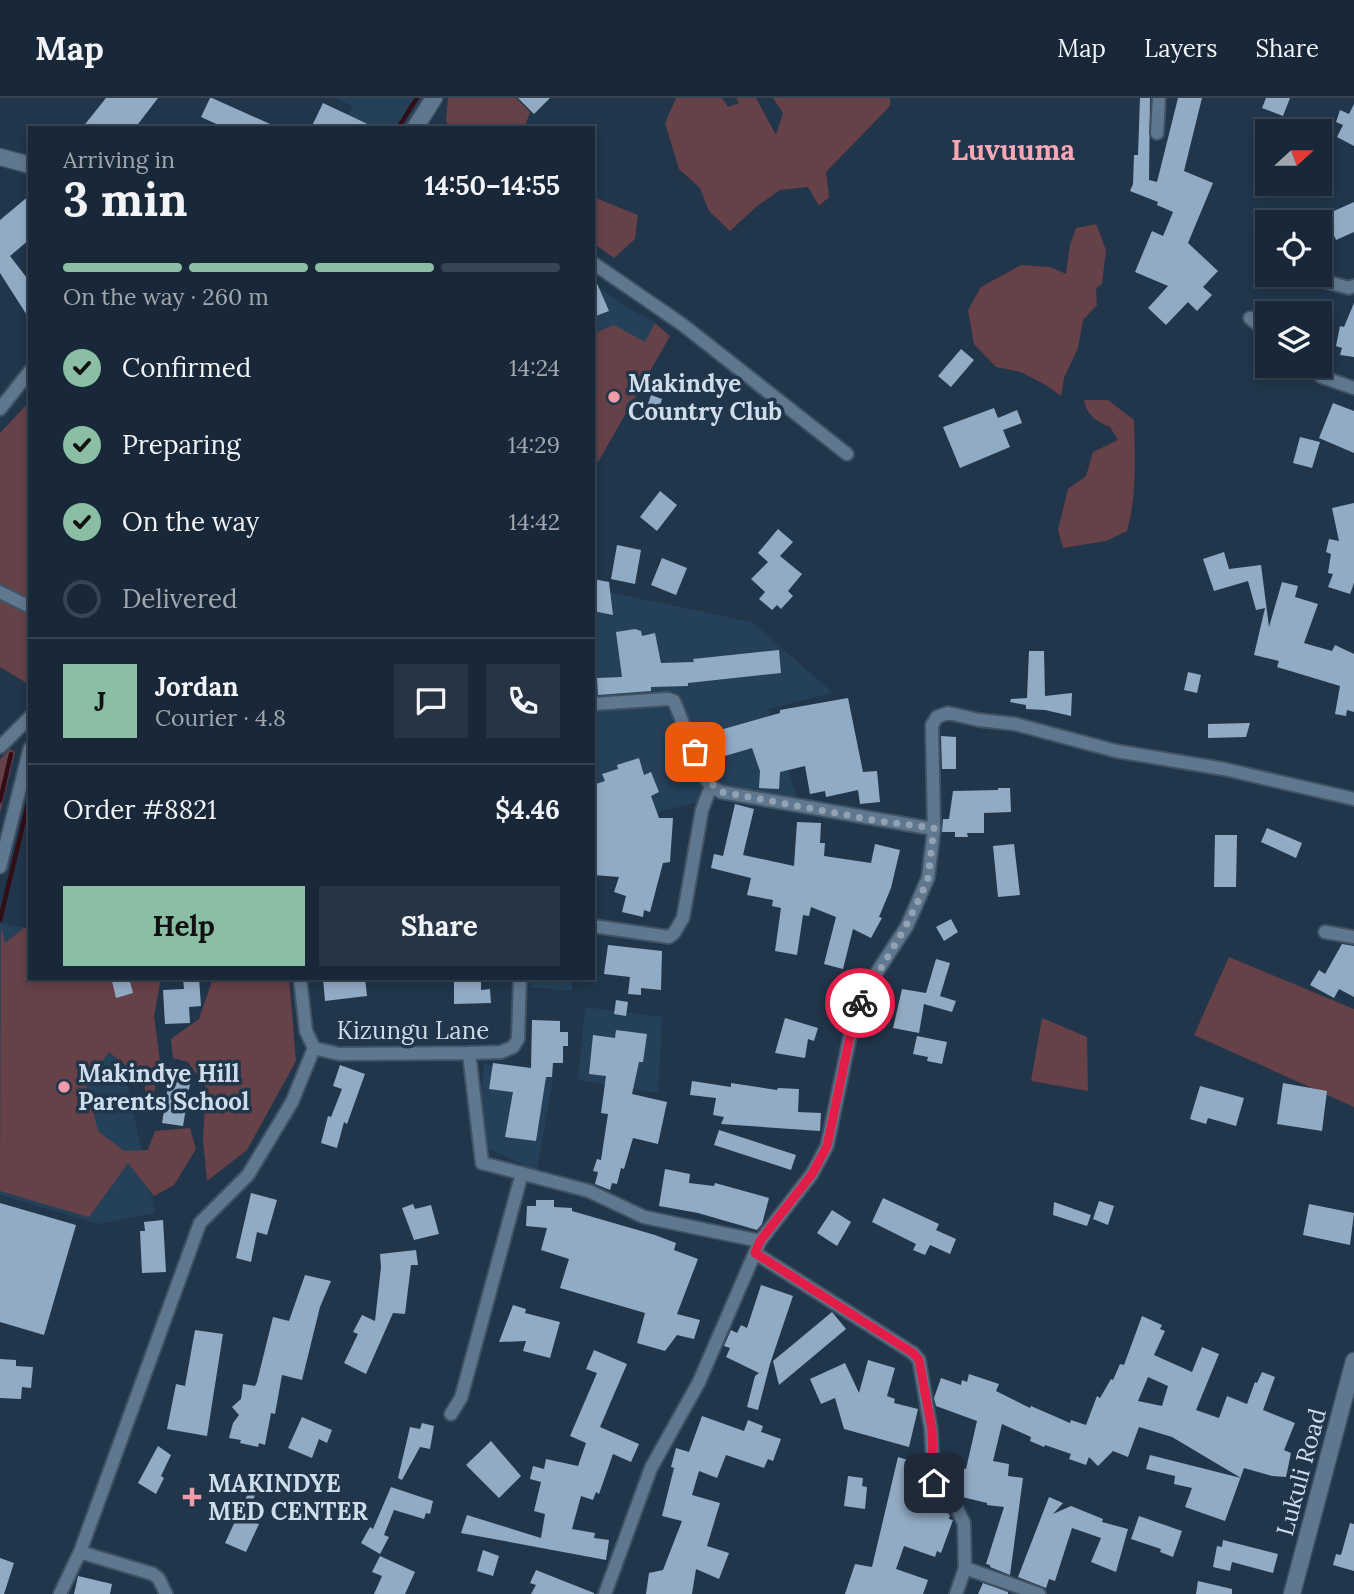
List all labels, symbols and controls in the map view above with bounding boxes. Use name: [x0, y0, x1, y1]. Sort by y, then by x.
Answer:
text: Map: [35, 27, 104, 69]
text: Map: [1057, 33, 1106, 64]
text: Layers: [1144, 33, 1217, 64]
text: Share: [1255, 33, 1319, 64]
north arrow: [1255, 119, 1332, 196]
map controls: [1255, 119, 1332, 378]
district label: Luvuuma: [951, 132, 1075, 168]
text: Arriving in: [63, 145, 175, 174]
text: 14:50–14:55: [424, 169, 560, 202]
text: 3 min: [63, 170, 188, 229]
button: locate: [1255, 210, 1332, 287]
text: On the way · 260 m: [63, 282, 269, 311]
button: layers: [1255, 301, 1332, 378]
icon: check: [63, 349, 101, 387]
text: Confirmed: [122, 351, 251, 384]
text: 14:24: [509, 353, 560, 382]
place label: Makindye Country Club: [628, 368, 782, 427]
marker: Makindye Country Club: [606, 389, 622, 405]
icon: check: [63, 426, 101, 464]
text: Preparing: [122, 428, 241, 461]
text: 14:29: [508, 430, 560, 459]
icon: check: [63, 503, 101, 541]
text: On the way: [122, 505, 259, 538]
text: 14:42: [509, 507, 560, 536]
text: Delivered: [122, 582, 238, 615]
button: chat: [394, 664, 468, 738]
button: phone: [486, 664, 560, 738]
text: Jordan: [155, 670, 239, 703]
text: J: [94, 685, 106, 718]
text: Courier · 4.8: [155, 703, 286, 732]
pin: [665, 722, 725, 782]
icon: bag: [676, 733, 714, 771]
text: Order #8821: [63, 793, 217, 826]
text: $4.46: [495, 793, 560, 826]
button: Help: [63, 886, 305, 966]
button: Share: [319, 886, 560, 966]
courier: [825, 968, 895, 1038]
icon: bike: [841, 984, 879, 1022]
street label: Kizungu Lane: [337, 1015, 489, 1046]
place label: Makindye Hill Parents School: [78, 1058, 249, 1117]
marker: Makindye Hill Parents School: [56, 1079, 72, 1095]
street label: Lukuli Road: [1269, 1405, 1333, 1539]
pin: [904, 1453, 964, 1513]
icon: home: [915, 1464, 953, 1502]
place label: MAKINDYE MED CENTER: [208, 1468, 368, 1527]
marker: MAKINDYE MED CENTER: [182, 1487, 202, 1507]

